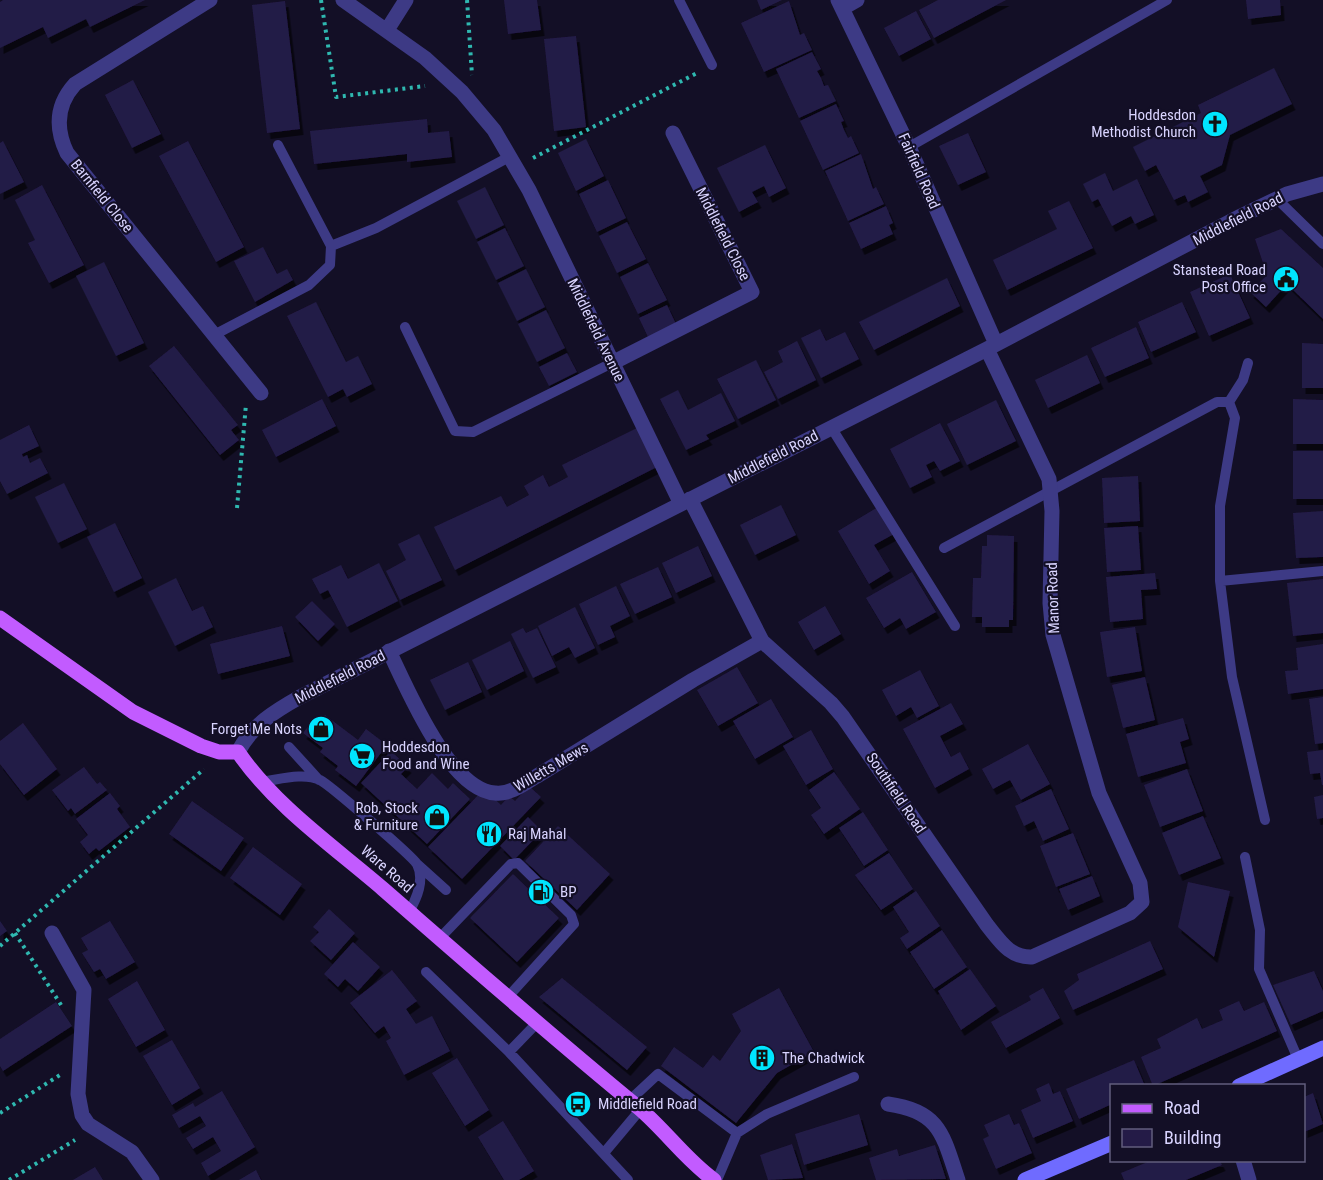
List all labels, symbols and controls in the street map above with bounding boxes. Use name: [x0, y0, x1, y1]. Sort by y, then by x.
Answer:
place label: Hoddesdon Methodist Church: [1091, 106, 1196, 141]
church icon: Hoddesdon Methodist Church: [1200, 109, 1230, 139]
street label: Fairfield Road: [894, 130, 944, 212]
street label: Barnfield Close: [67, 156, 137, 236]
street label: Middlefield Close: [692, 184, 754, 284]
street label: Middlefield Road: [1190, 189, 1286, 249]
place label: Stanstead Road Post Office: [1173, 261, 1266, 296]
public building icon: Stanstead Road Post Office: [1271, 264, 1301, 294]
street label: Middlefield Avenue: [563, 276, 629, 384]
street label: Middlefield Road: [725, 427, 821, 487]
street label: Manor Road: [1043, 562, 1063, 634]
street label: Middlefield Road: [292, 647, 388, 707]
shop icon: Forget Me Nots: [306, 714, 336, 744]
place label: Forget Me Nots: [211, 720, 302, 738]
place label: Hoddesdon Food and Wine: [382, 738, 470, 773]
street label: Willetts Mews: [511, 738, 592, 796]
supermarket icon: Hoddesdon Food and Wine: [347, 741, 377, 771]
street label: Southfield Road: [863, 749, 929, 837]
place label: Rob, Stock & Furniture: [354, 799, 418, 834]
shop icon: Rob, Stock & Furniture: [422, 802, 452, 832]
restaurant icon: Raj Mahal: [474, 819, 504, 849]
place label: Raj Mahal: [508, 825, 566, 843]
street label: Ware Road: [357, 841, 417, 897]
fuel station icon: BP: [526, 877, 556, 907]
place label: BP: [560, 883, 577, 901]
building icon: The Chadwick: [747, 1043, 777, 1073]
place label: The Chadwick: [782, 1049, 865, 1067]
legend: [1110, 1084, 1305, 1162]
bus stop icon: Middlefield Road: [563, 1089, 593, 1119]
place label: Middlefield Road: [598, 1095, 697, 1113]
text: Road: [1164, 1097, 1200, 1118]
text: Building: [1164, 1127, 1221, 1148]

